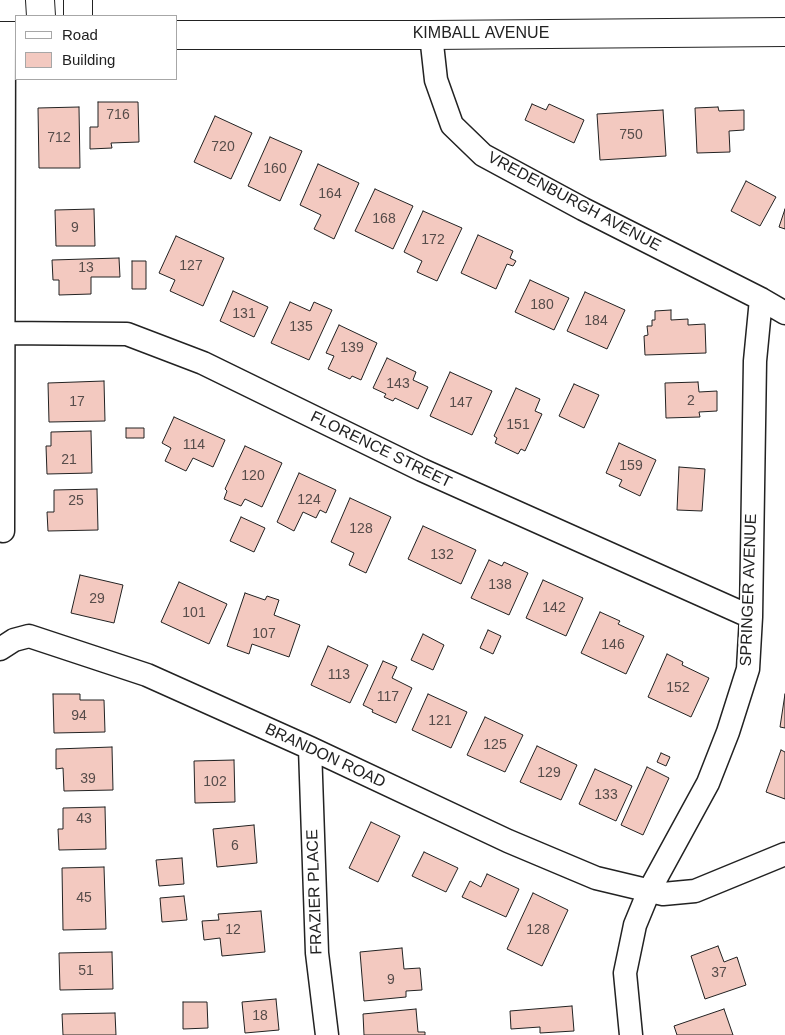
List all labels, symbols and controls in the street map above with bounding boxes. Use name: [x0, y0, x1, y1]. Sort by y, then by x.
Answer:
legend: [15, 15, 178, 80]
street label: KIMBALL AVENUE: [413, 24, 549, 44]
text: Road: [62, 26, 98, 43]
text: Building: [62, 51, 115, 68]
house number: 716: [106, 107, 130, 123]
house number: 750: [619, 127, 643, 143]
house number: 712: [47, 130, 71, 146]
house number: 720: [211, 139, 235, 155]
street label: VREDENBURGH AVENUE: [484, 148, 664, 256]
house number: 160: [263, 161, 287, 177]
house number: 164: [318, 186, 342, 202]
house number: 168: [372, 211, 396, 227]
house number: 9: [71, 220, 79, 236]
house number: 172: [421, 232, 445, 248]
house number: 127: [179, 258, 203, 274]
house number: 13: [78, 260, 94, 276]
house number: 180: [530, 297, 554, 313]
house number: 131: [232, 306, 256, 322]
house number: 184: [584, 313, 608, 329]
house number: 135: [289, 319, 313, 335]
house number: 139: [340, 340, 364, 356]
house number: 143: [386, 376, 410, 392]
house number: 2: [687, 393, 695, 409]
house number: 17: [69, 394, 85, 410]
house number: 147: [449, 395, 473, 411]
street label: FLORENCE STREET: [307, 407, 455, 493]
house number: 151: [506, 417, 530, 433]
house number: 114: [183, 437, 205, 453]
house number: 21: [61, 452, 77, 468]
house number: 159: [619, 458, 643, 474]
house number: 120: [241, 468, 265, 484]
house number: 124: [297, 492, 321, 508]
house number: 25: [68, 493, 84, 509]
street label: SPRINGER AVENUE: [737, 513, 761, 667]
house number: 128: [349, 521, 373, 537]
house number: 132: [430, 547, 454, 563]
house number: 138: [488, 577, 512, 593]
house number: 29: [89, 591, 105, 607]
house number: 142: [542, 600, 566, 616]
house number: 101: [182, 605, 206, 621]
house number: 107: [252, 626, 276, 642]
house number: 146: [601, 637, 625, 653]
house number: 113: [328, 667, 350, 683]
house number: 152: [666, 680, 690, 696]
house number: 117: [377, 689, 399, 705]
house number: 94: [71, 708, 87, 724]
house number: 121: [428, 713, 452, 729]
street label: BRANDON ROAD: [262, 720, 388, 792]
house number: 125: [483, 737, 507, 753]
house number: 129: [537, 765, 561, 781]
house number: 39: [80, 771, 96, 787]
house number: 102: [203, 774, 227, 790]
house number: 133: [594, 787, 618, 803]
house number: 43: [76, 811, 92, 827]
street label: FRAZIER PLACE: [303, 829, 327, 955]
house number: 6: [231, 838, 239, 854]
house number: 45: [76, 890, 92, 906]
house number: 12: [225, 922, 241, 938]
house number: 128: [526, 922, 550, 938]
house number: 51: [78, 963, 94, 979]
house number: 37: [711, 965, 727, 981]
house number: 9: [387, 972, 395, 988]
house number: 18: [252, 1008, 268, 1024]

